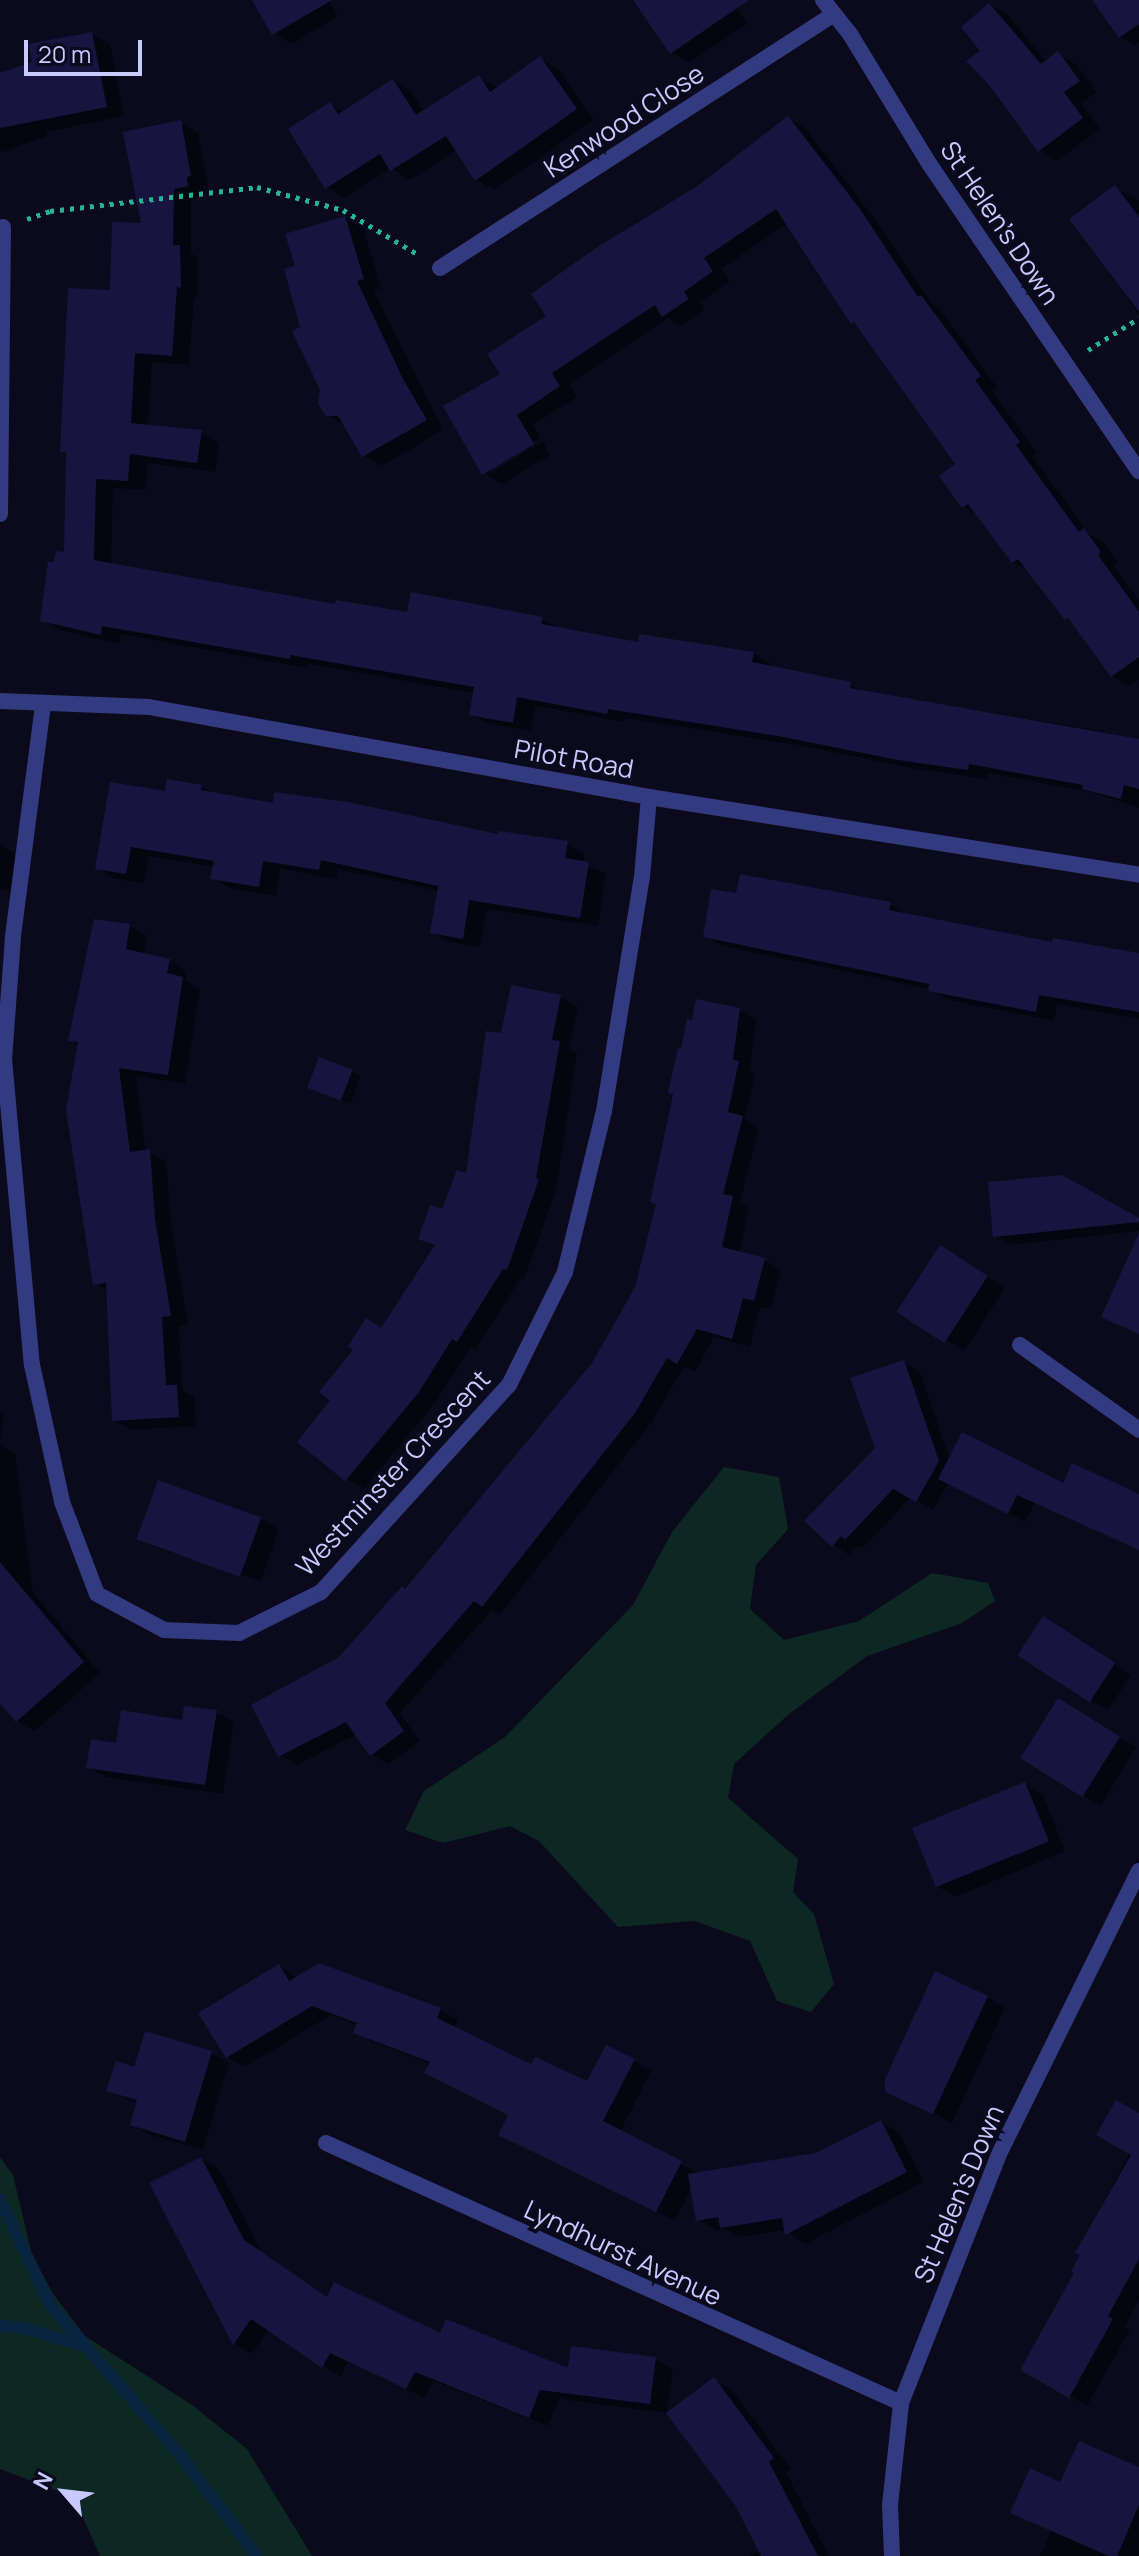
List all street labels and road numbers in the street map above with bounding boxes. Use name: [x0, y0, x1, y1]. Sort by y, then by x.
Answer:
street label: Kenwood Close: [538, 58, 710, 184]
street label: St Helen's Down: [934, 136, 1066, 310]
street label: Pilot Road: [512, 733, 636, 785]
street label: Westminster Crescent: [289, 1364, 497, 1582]
street label: St Helen's Down: [908, 2100, 1010, 2288]
street label: Lyndhurst Avenue: [519, 2194, 727, 2312]

